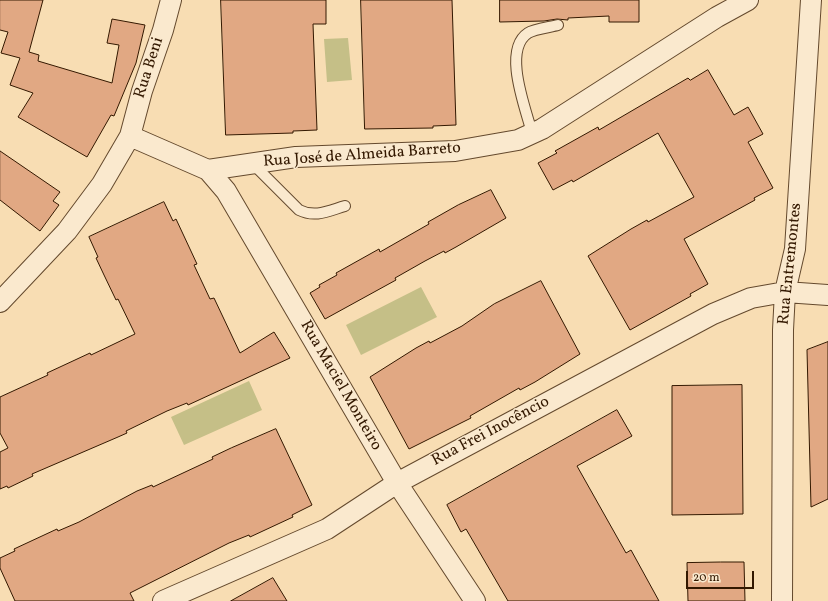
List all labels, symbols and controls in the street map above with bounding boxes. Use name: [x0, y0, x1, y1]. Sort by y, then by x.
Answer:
street label: Rua Beni: [131, 35, 169, 101]
street label: Rua José de Almeida Barreto: [263, 140, 461, 172]
street label: Rua Entremontes: [775, 202, 807, 326]
street label: Rua Maciel Monteiro: [295, 317, 385, 455]
street label: Rua Frei Inocêncio: [429, 393, 553, 471]
scale bar: [688, 563, 756, 589]
text: 20 m: [693, 570, 720, 586]

